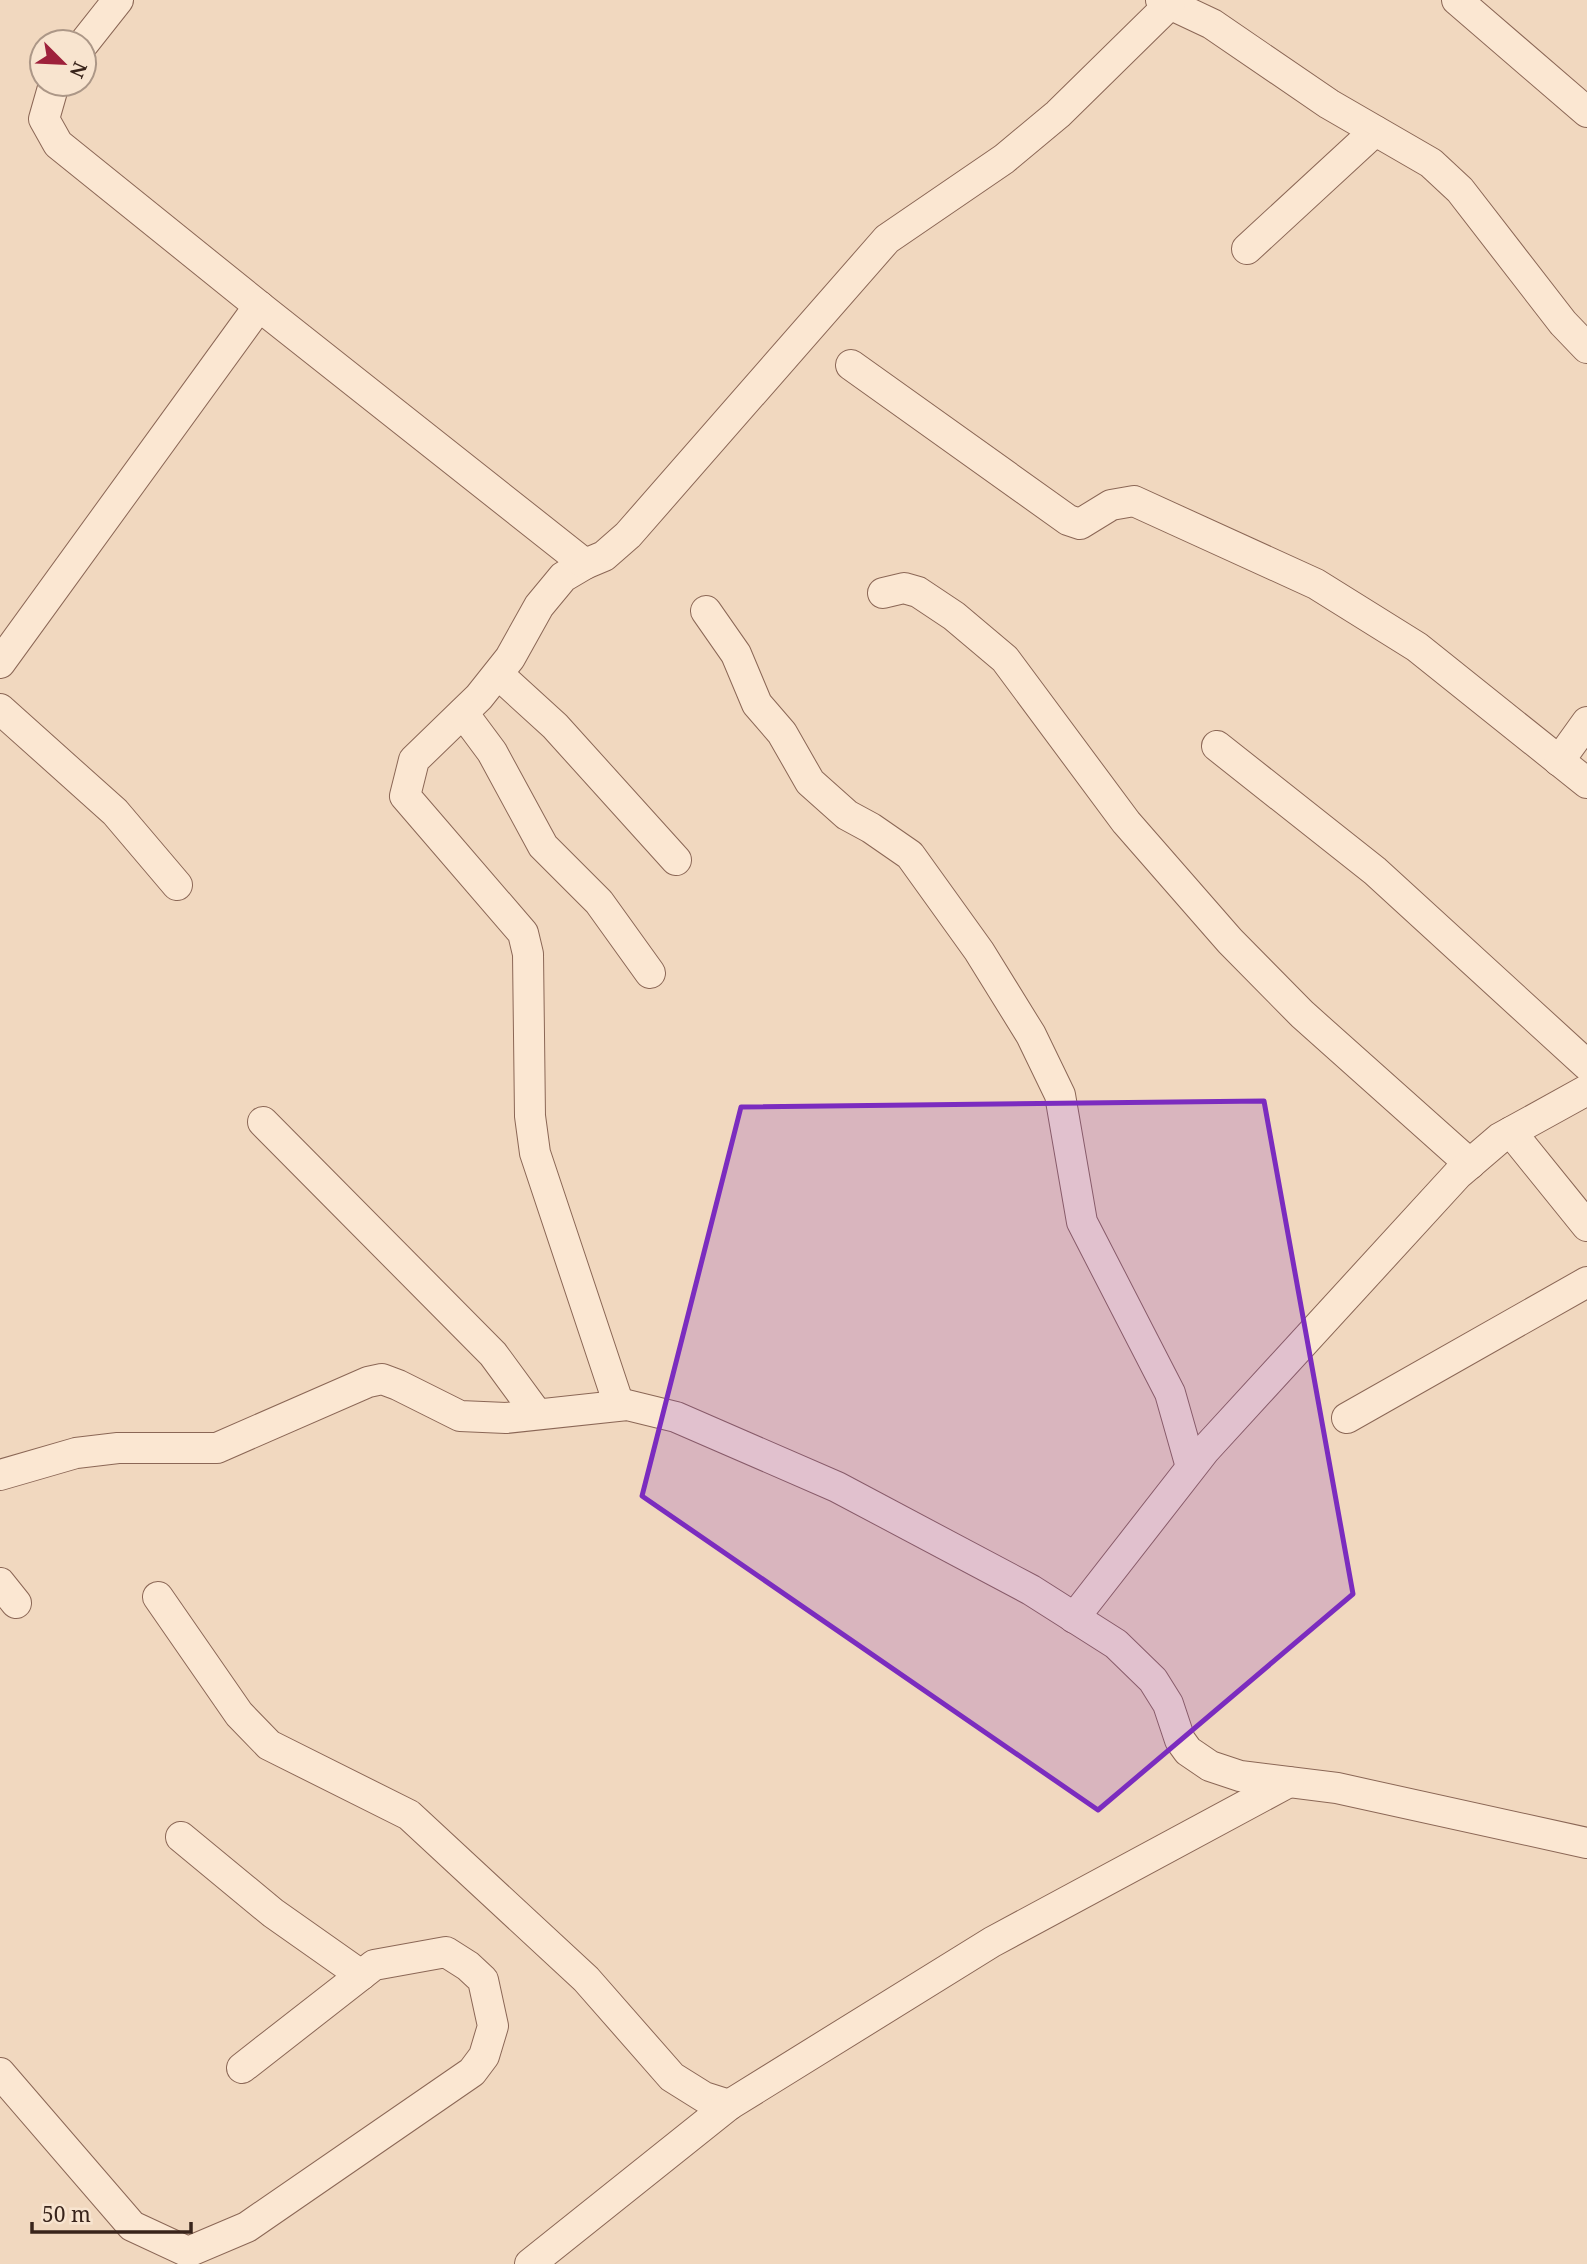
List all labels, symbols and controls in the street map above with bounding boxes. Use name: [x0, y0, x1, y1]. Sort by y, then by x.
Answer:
north arrow: [28, 28, 98, 98]
text: N: [64, 58, 93, 82]
scale bar: [32, 2190, 191, 2234]
text: 50 m: [42, 2200, 91, 2228]

